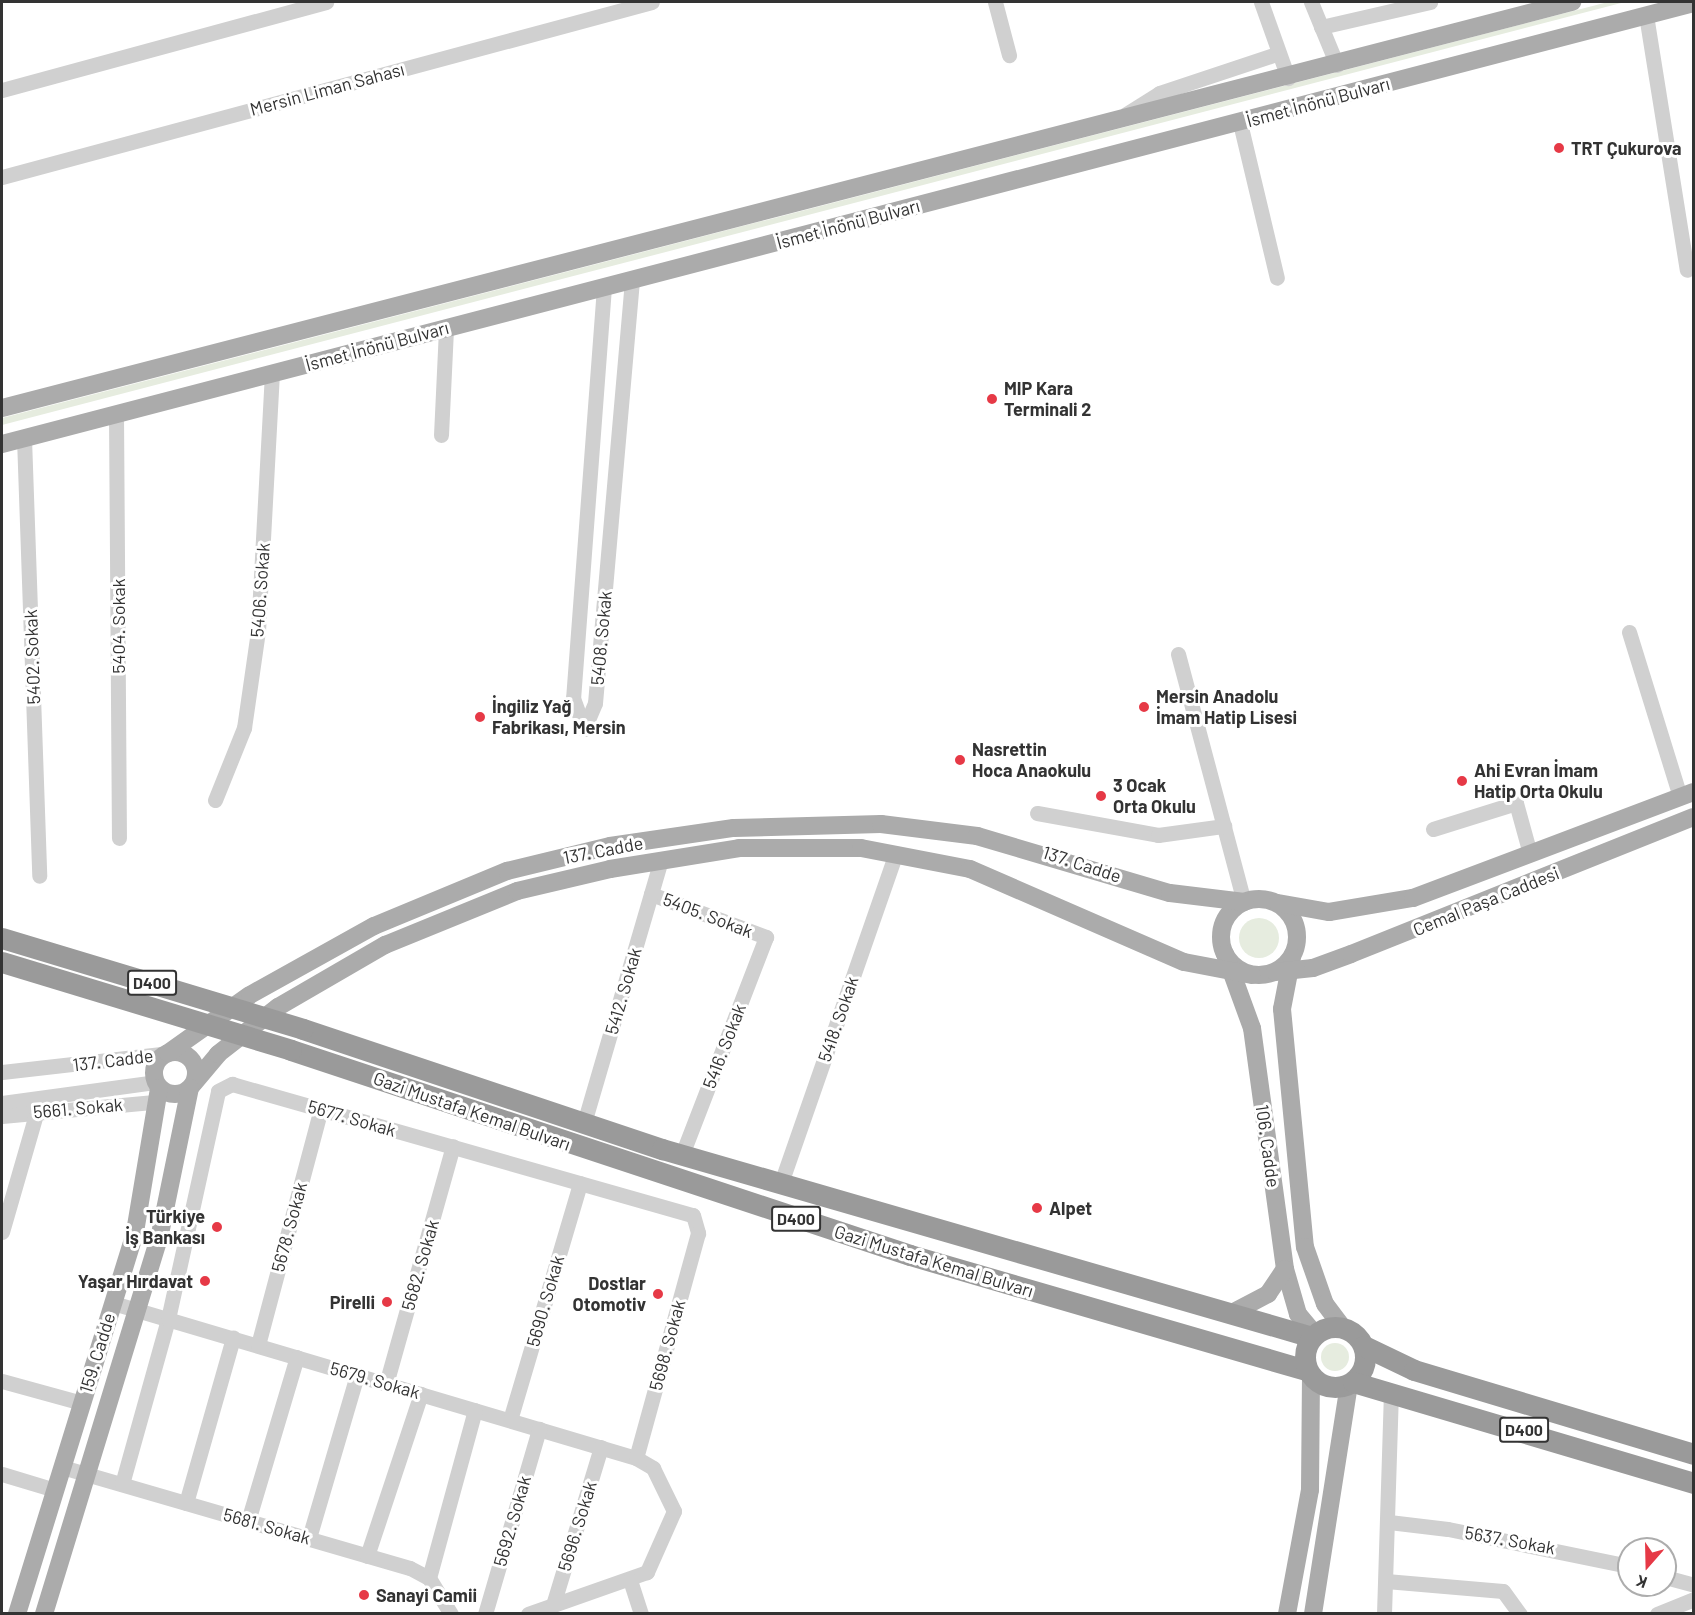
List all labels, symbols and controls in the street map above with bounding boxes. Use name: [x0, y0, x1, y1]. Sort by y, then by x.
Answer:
street label: Mersin Liman Sahası: [248, 58, 406, 120]
street label: İsmet İnönü Bulvarı: [1244, 73, 1392, 131]
place label: TRT Çukurova: [1571, 137, 1681, 159]
marker: TRT Çukurova: [1552, 141, 1566, 155]
street label: İsmet İnönü Bulvarı: [774, 195, 922, 253]
street label: İsmet İnönü Bulvarı: [303, 317, 451, 375]
place label: MIP Kara Terminali 2: [1004, 378, 1091, 420]
marker: MIP Kara Terminali 2: [985, 392, 999, 406]
street label: 5406. Sokak: [246, 542, 274, 638]
street label: 5404. Sokak: [107, 578, 129, 674]
street label: 5408. Sokak: [586, 590, 616, 686]
street label: 5402. Sokak: [20, 609, 44, 705]
place label: Mersin Anadolu İmam Hatip Lisesi: [1156, 686, 1297, 728]
place label: İngiliz Yağ Fabrikası, Mersin: [492, 696, 626, 738]
marker: Mersin Anadolu İmam Hatip Lisesi: [1137, 700, 1151, 714]
marker: İngiliz Yağ Fabrikası, Mersin: [473, 710, 487, 724]
place label: Nasrettin Hoca Anaokulu: [972, 739, 1091, 782]
marker: Nasrettin Hoca Anaokulu: [953, 753, 967, 767]
place label: Ahi Evran İmam Hatip Orta Okulu: [1474, 760, 1603, 802]
marker: Ahi Evran İmam Hatip Orta Okulu: [1455, 774, 1469, 788]
place label: 3 Ocak Orta Okulu: [1113, 775, 1196, 818]
marker: 3 Ocak Orta Okulu: [1094, 789, 1108, 803]
street label: 137. Cadde: [561, 832, 645, 868]
street label: 137. Cadde: [1040, 841, 1124, 887]
street label: Cemal Paşa Caddesi: [1410, 862, 1562, 940]
street label: 5405. Sokak: [660, 888, 756, 942]
street label: 5412. Sokak: [600, 945, 646, 1037]
road number: D400: [126, 970, 178, 996]
street label: 5418. Sokak: [813, 973, 863, 1065]
street label: 5416. Sokak: [698, 1001, 750, 1091]
street label: 137. Cadde: [71, 1044, 155, 1076]
street label: Gazi Mustafa Kemal Bulvarı: [371, 1067, 573, 1155]
street label: 5661. Sokak: [32, 1093, 124, 1123]
street label: 5677. Sokak: [305, 1095, 399, 1141]
street label: 106. Cadde: [1251, 1103, 1285, 1189]
street label: 5678. Sokak: [267, 1180, 311, 1274]
place label: Alpet: [1049, 1197, 1092, 1219]
marker: Alpet: [1030, 1201, 1044, 1215]
place label: Türkiye İş Bankası: [125, 1206, 205, 1248]
road number: D400: [770, 1206, 822, 1232]
street label: 5682. Sokak: [397, 1217, 443, 1313]
marker: Türkiye İş Bankası: [210, 1220, 224, 1234]
street label: Gazi Mustafa Kemal Bulvarı: [832, 1220, 1036, 1302]
street label: 5690. Sokak: [522, 1253, 568, 1349]
place label: Yaşar Hırdavat: [78, 1270, 193, 1292]
place label: Dostlar Otomotiv: [573, 1273, 646, 1316]
marker: Yaşar Hırdavat: [198, 1274, 212, 1288]
marker: Dostlar Otomotiv: [651, 1287, 665, 1301]
place label: Pirelli: [330, 1291, 375, 1313]
marker: Pirelli: [380, 1295, 394, 1309]
street label: 5698. Sokak: [644, 1297, 690, 1393]
street label: 159. Cadde: [75, 1310, 119, 1396]
street label: 5679. Sokak: [328, 1357, 422, 1403]
road number: D400: [1498, 1417, 1550, 1443]
street label: 5692. Sokak: [489, 1473, 535, 1569]
street label: 5696. Sokak: [553, 1478, 601, 1574]
street label: 5681. Sokak: [221, 1503, 313, 1549]
street label: 5637. Sokak: [1463, 1521, 1557, 1559]
north arrow: [1617, 1537, 1677, 1597]
text: K: [1633, 1572, 1649, 1593]
place label: Sanayi Camii: [376, 1584, 477, 1606]
marker: Sanayi Camii: [357, 1588, 371, 1602]

